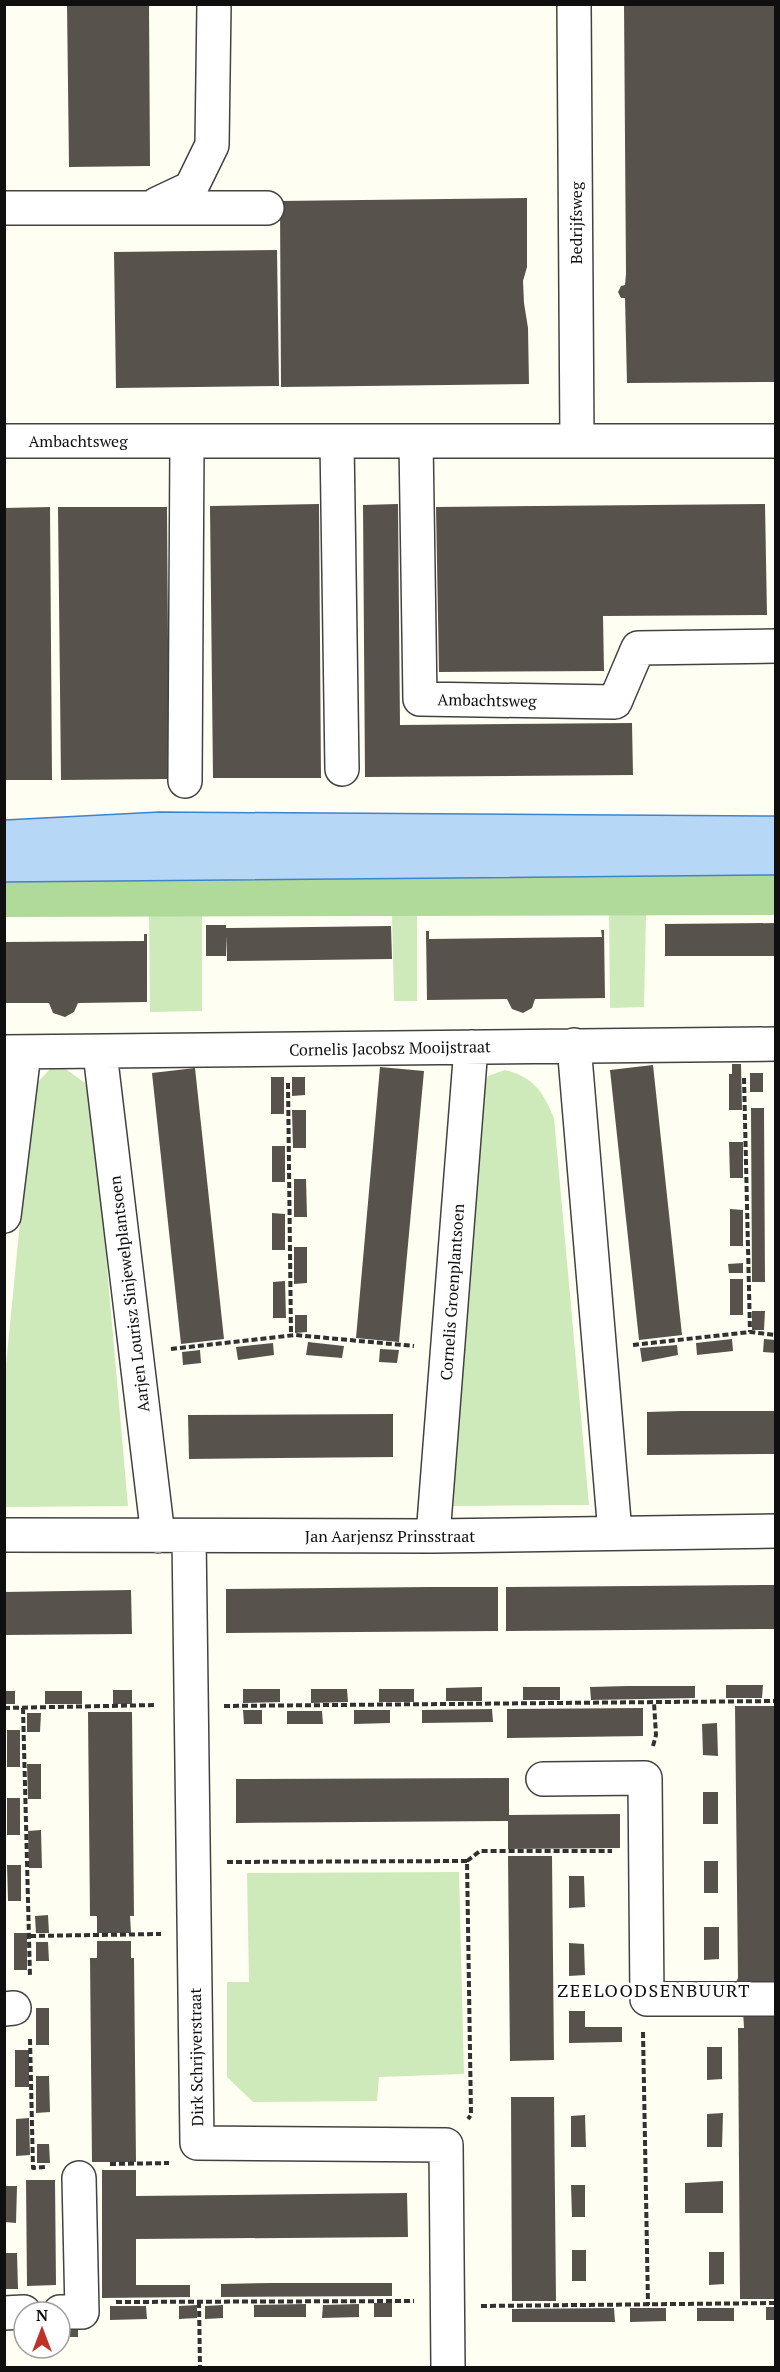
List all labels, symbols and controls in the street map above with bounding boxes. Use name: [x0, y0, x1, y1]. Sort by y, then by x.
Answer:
street label: Bedrijfsweg: [565, 181, 587, 264]
street label: Ambachtsweg: [28, 430, 128, 452]
street label: Ambachtsweg: [437, 688, 537, 712]
street label: Cornelis Jacobsz Mooijstraat: [289, 1035, 491, 1061]
street label: Aarjen Lourisz Sinjewelplantsoen: [104, 1174, 154, 1414]
street label: Cornelis Groenplantsoen: [435, 1202, 469, 1381]
street label: Jan Aarjensz Prinsstraat: [305, 1525, 475, 1547]
district label: ZEELOODSENBUURT: [557, 1978, 751, 2002]
street label: Dirk Schrijverstraat: [184, 1987, 208, 2126]
north arrow: [12, 2300, 72, 2360]
text: N: [36, 2304, 48, 2326]

